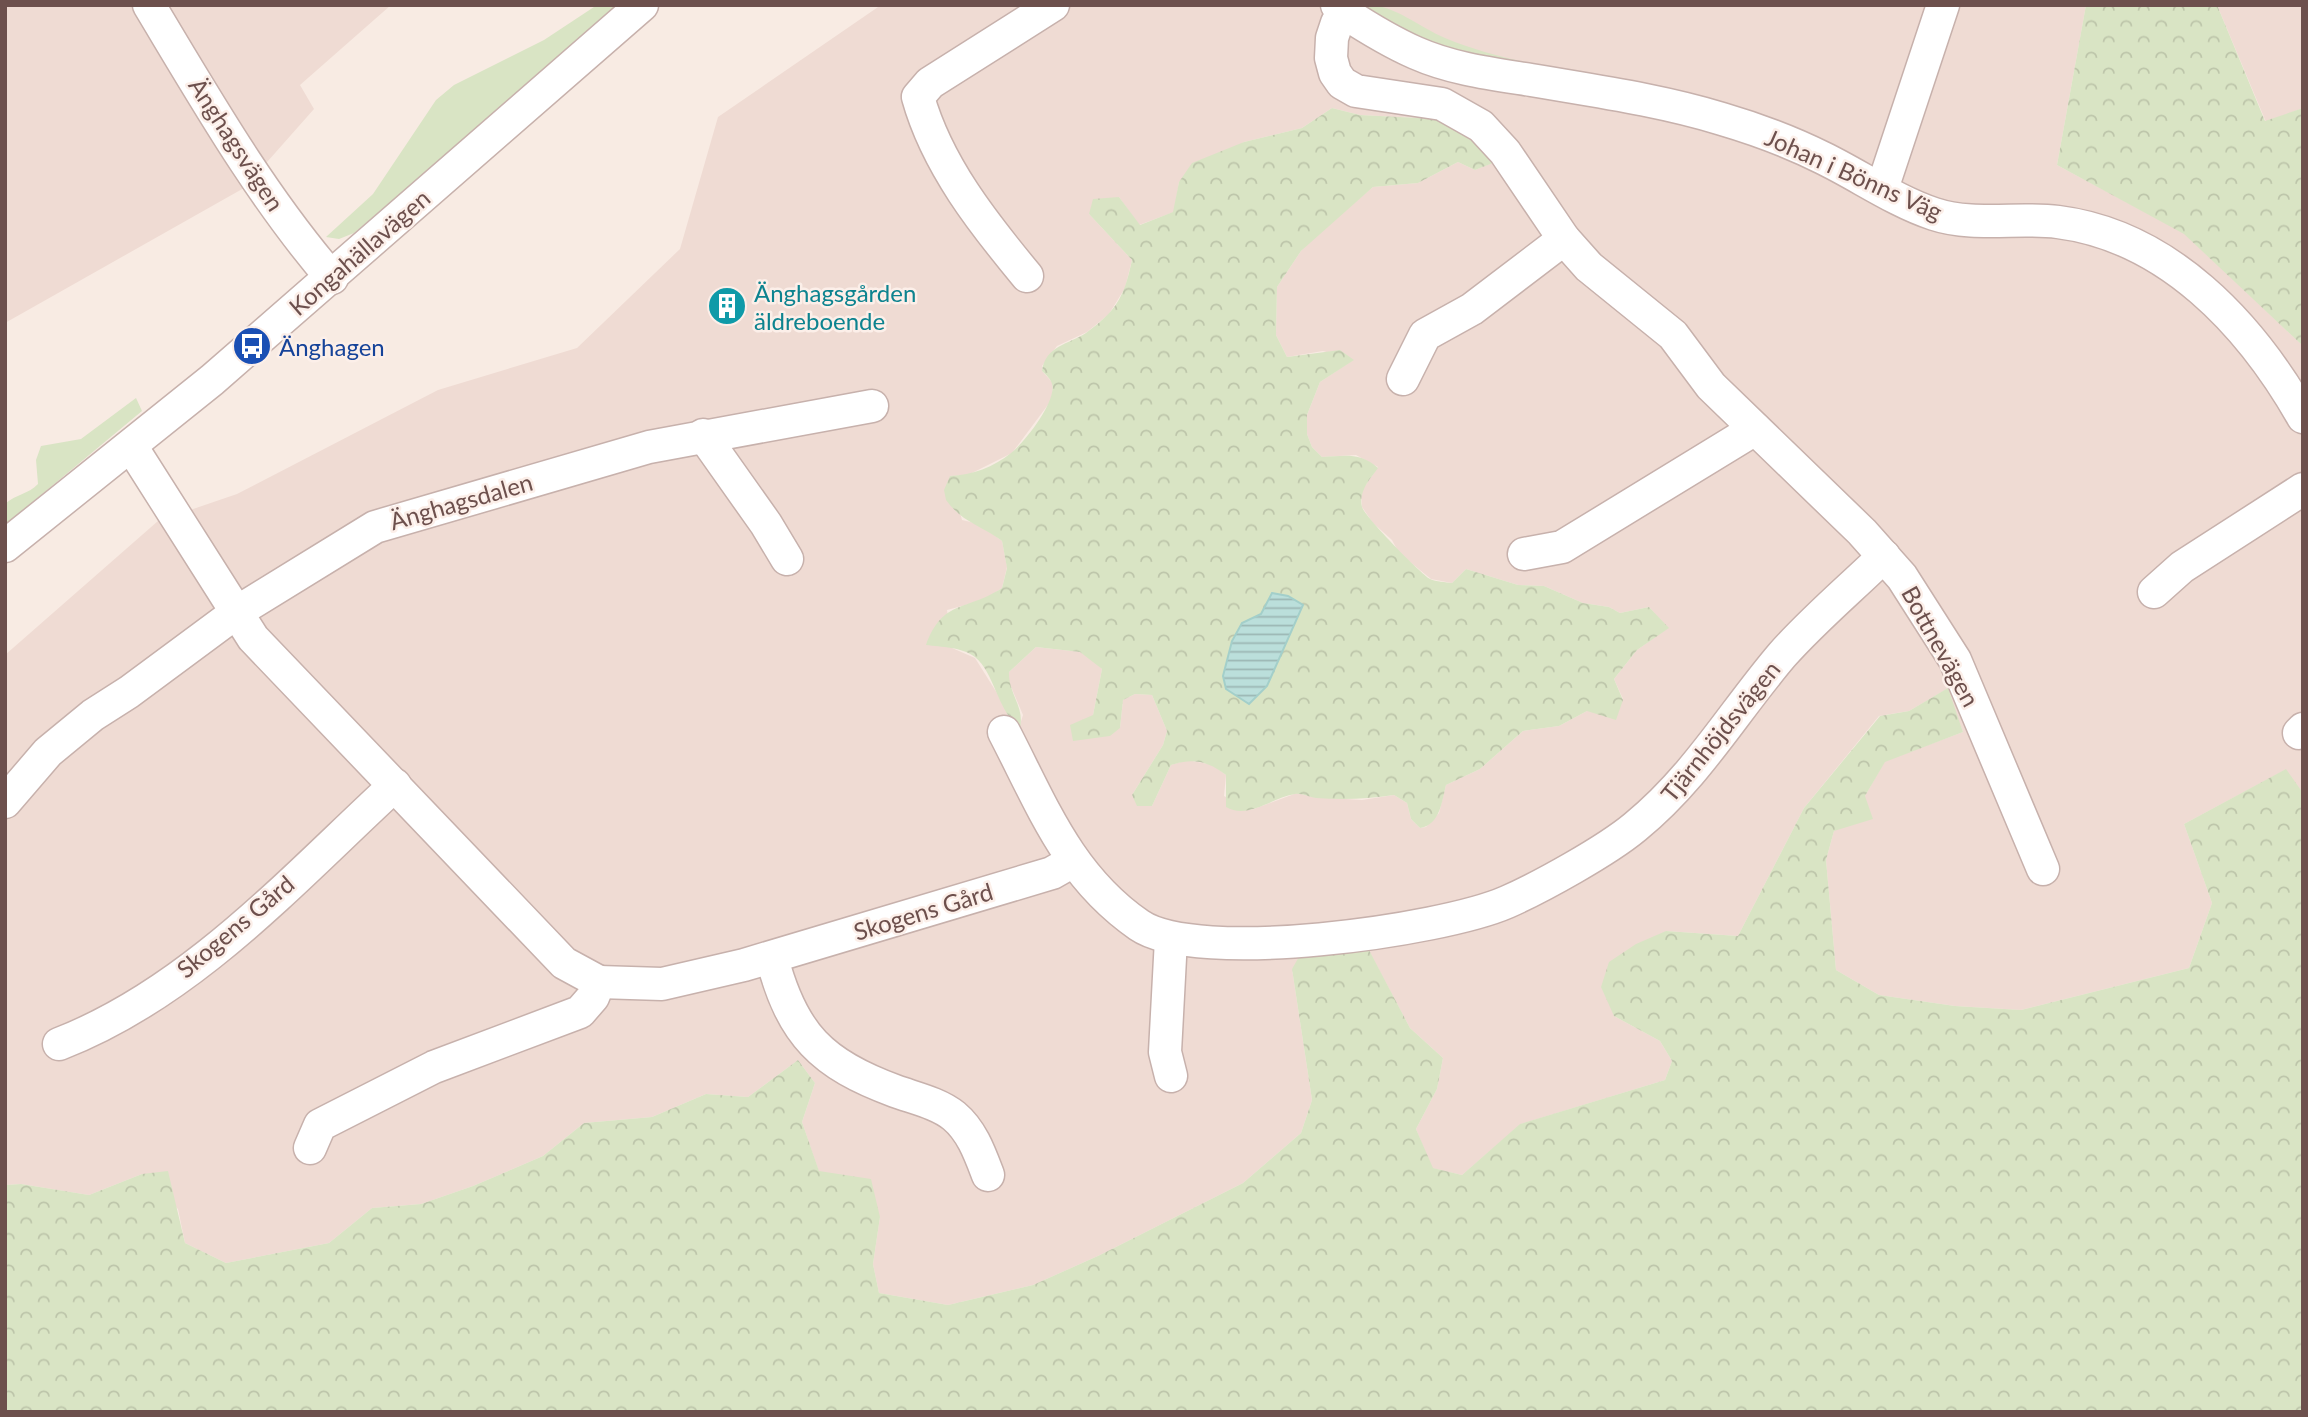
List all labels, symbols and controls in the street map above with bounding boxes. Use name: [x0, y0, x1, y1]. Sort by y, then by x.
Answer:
street label: Änghagsvägen: [183, 72, 291, 216]
street label: Johan i Bönns Väg: [1761, 122, 1947, 226]
street label: Kongahällavägen: [283, 183, 435, 321]
place label: Änghagsgården äldreboende: [754, 278, 916, 335]
building icon: Änghagsgården äldreboende: [706, 285, 748, 327]
bus stop icon: Änghagen: [231, 325, 273, 367]
place label: Änghagen: [279, 332, 385, 361]
street label: Änghagsdalen: [386, 467, 536, 535]
street label: Bottnevägen: [1896, 581, 1986, 711]
street label: Tjärnhöjdsvägen: [1654, 655, 1786, 807]
street label: Skogens Gård: [171, 869, 299, 983]
street label: Skogens Gård: [850, 876, 996, 946]

